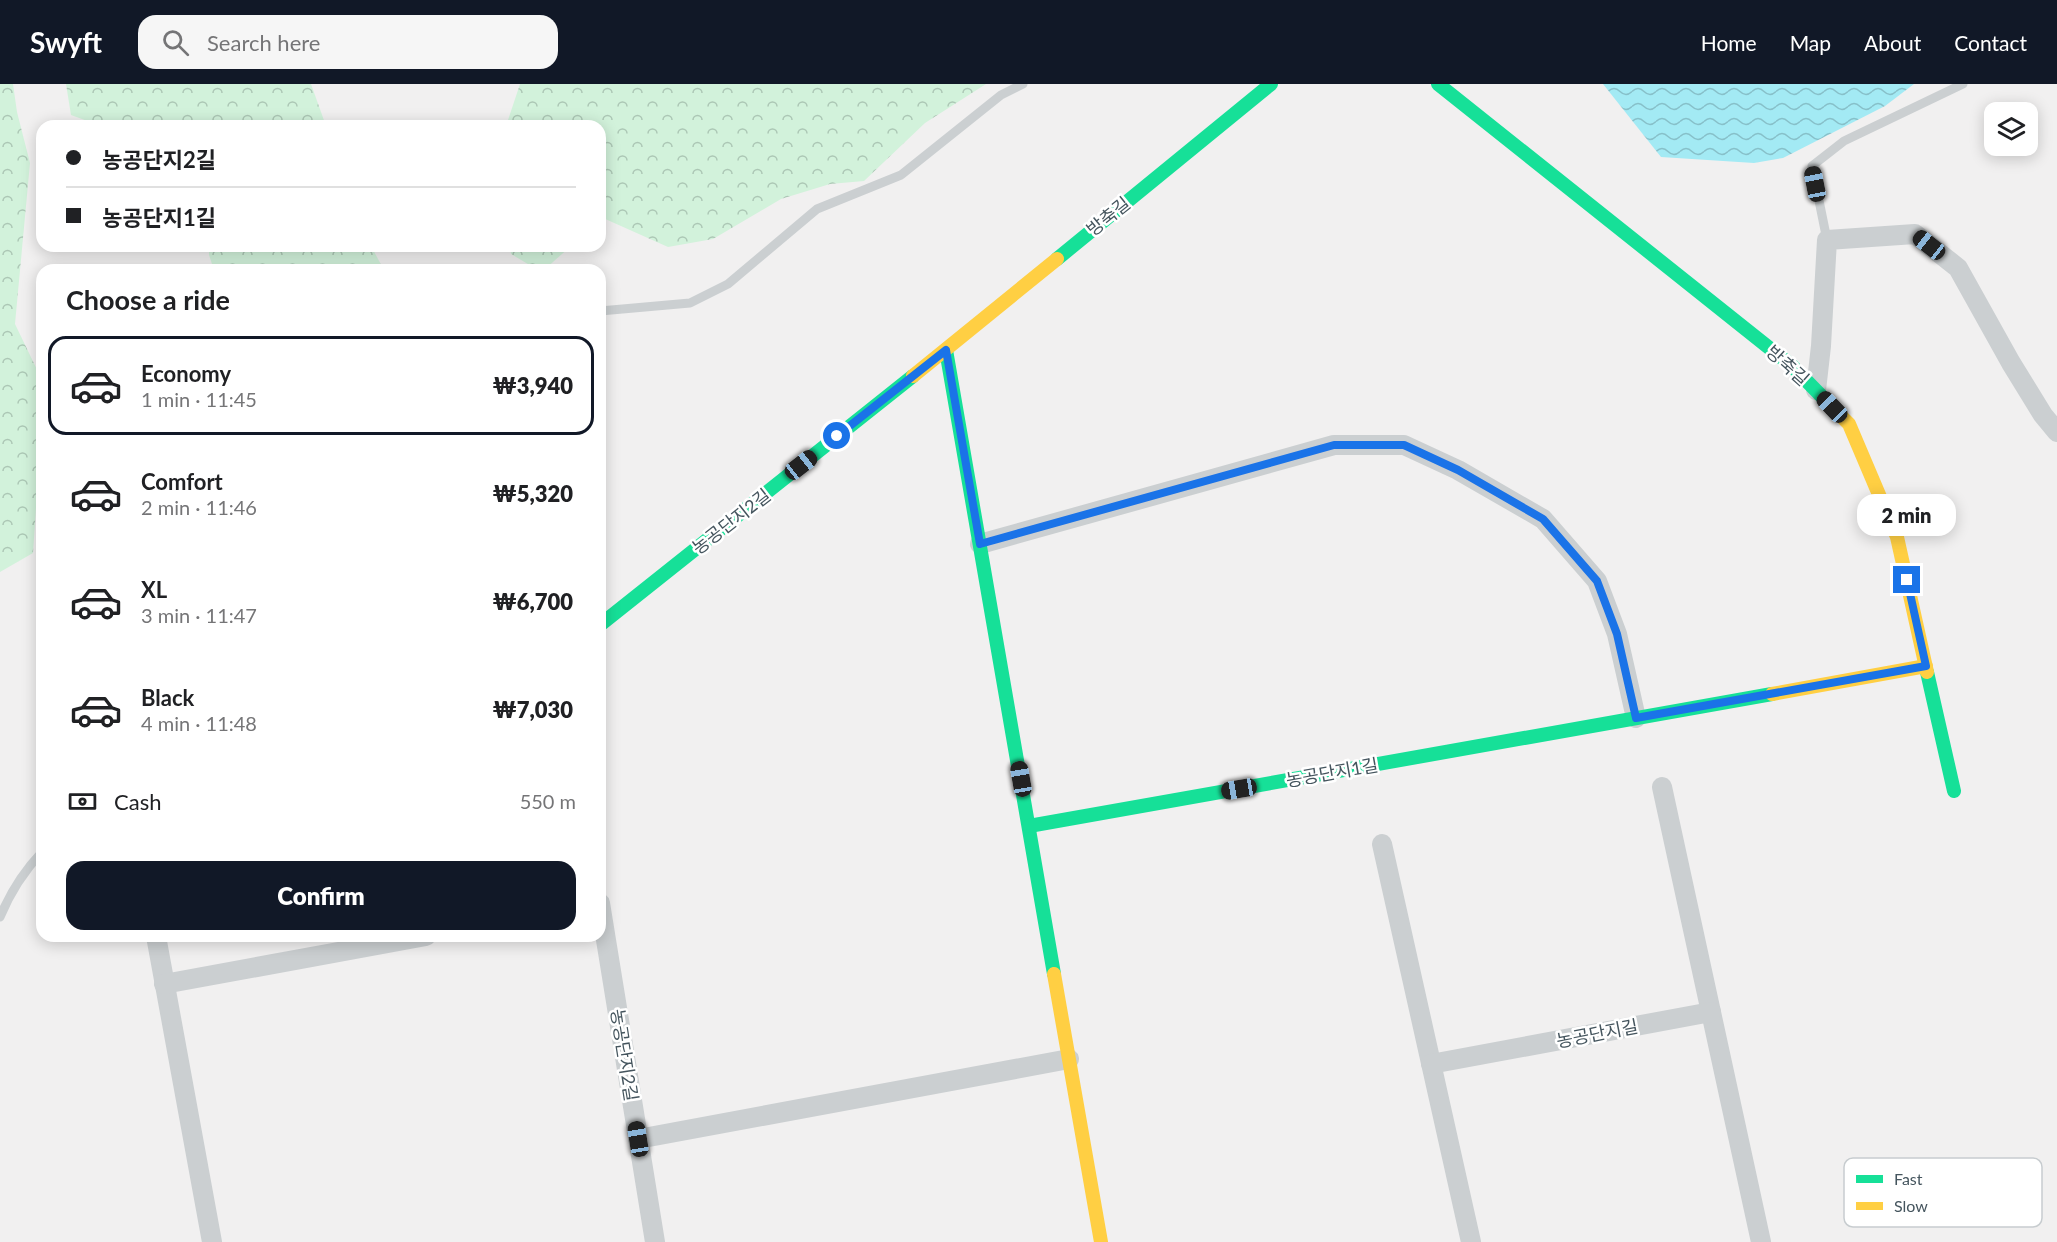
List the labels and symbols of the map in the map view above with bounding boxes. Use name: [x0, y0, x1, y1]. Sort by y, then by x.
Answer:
car: [1803, 165, 1827, 203]
street label: 방축길: [1082, 192, 1134, 240]
car: [1909, 227, 1949, 263]
street label: 방축길: [1762, 340, 1814, 390]
car: [1813, 388, 1851, 426]
route start: [823, 422, 850, 449]
car: [781, 447, 821, 483]
street label: 농공단지2길: [687, 484, 775, 558]
callout: 2 min: [1858, 493, 1956, 535]
route end: [1893, 566, 1920, 593]
street label: 농공단지1길: [1284, 753, 1380, 791]
car: [1009, 760, 1033, 798]
car: [1220, 777, 1258, 801]
street label: 농공단지2길: [607, 1007, 643, 1103]
street label: 농공단지길: [1554, 1014, 1640, 1052]
car: [626, 1120, 650, 1158]
legend: [1844, 1158, 2042, 1227]
text: Fast: [1894, 1169, 1923, 1188]
text: Slow: [1894, 1196, 1928, 1215]

